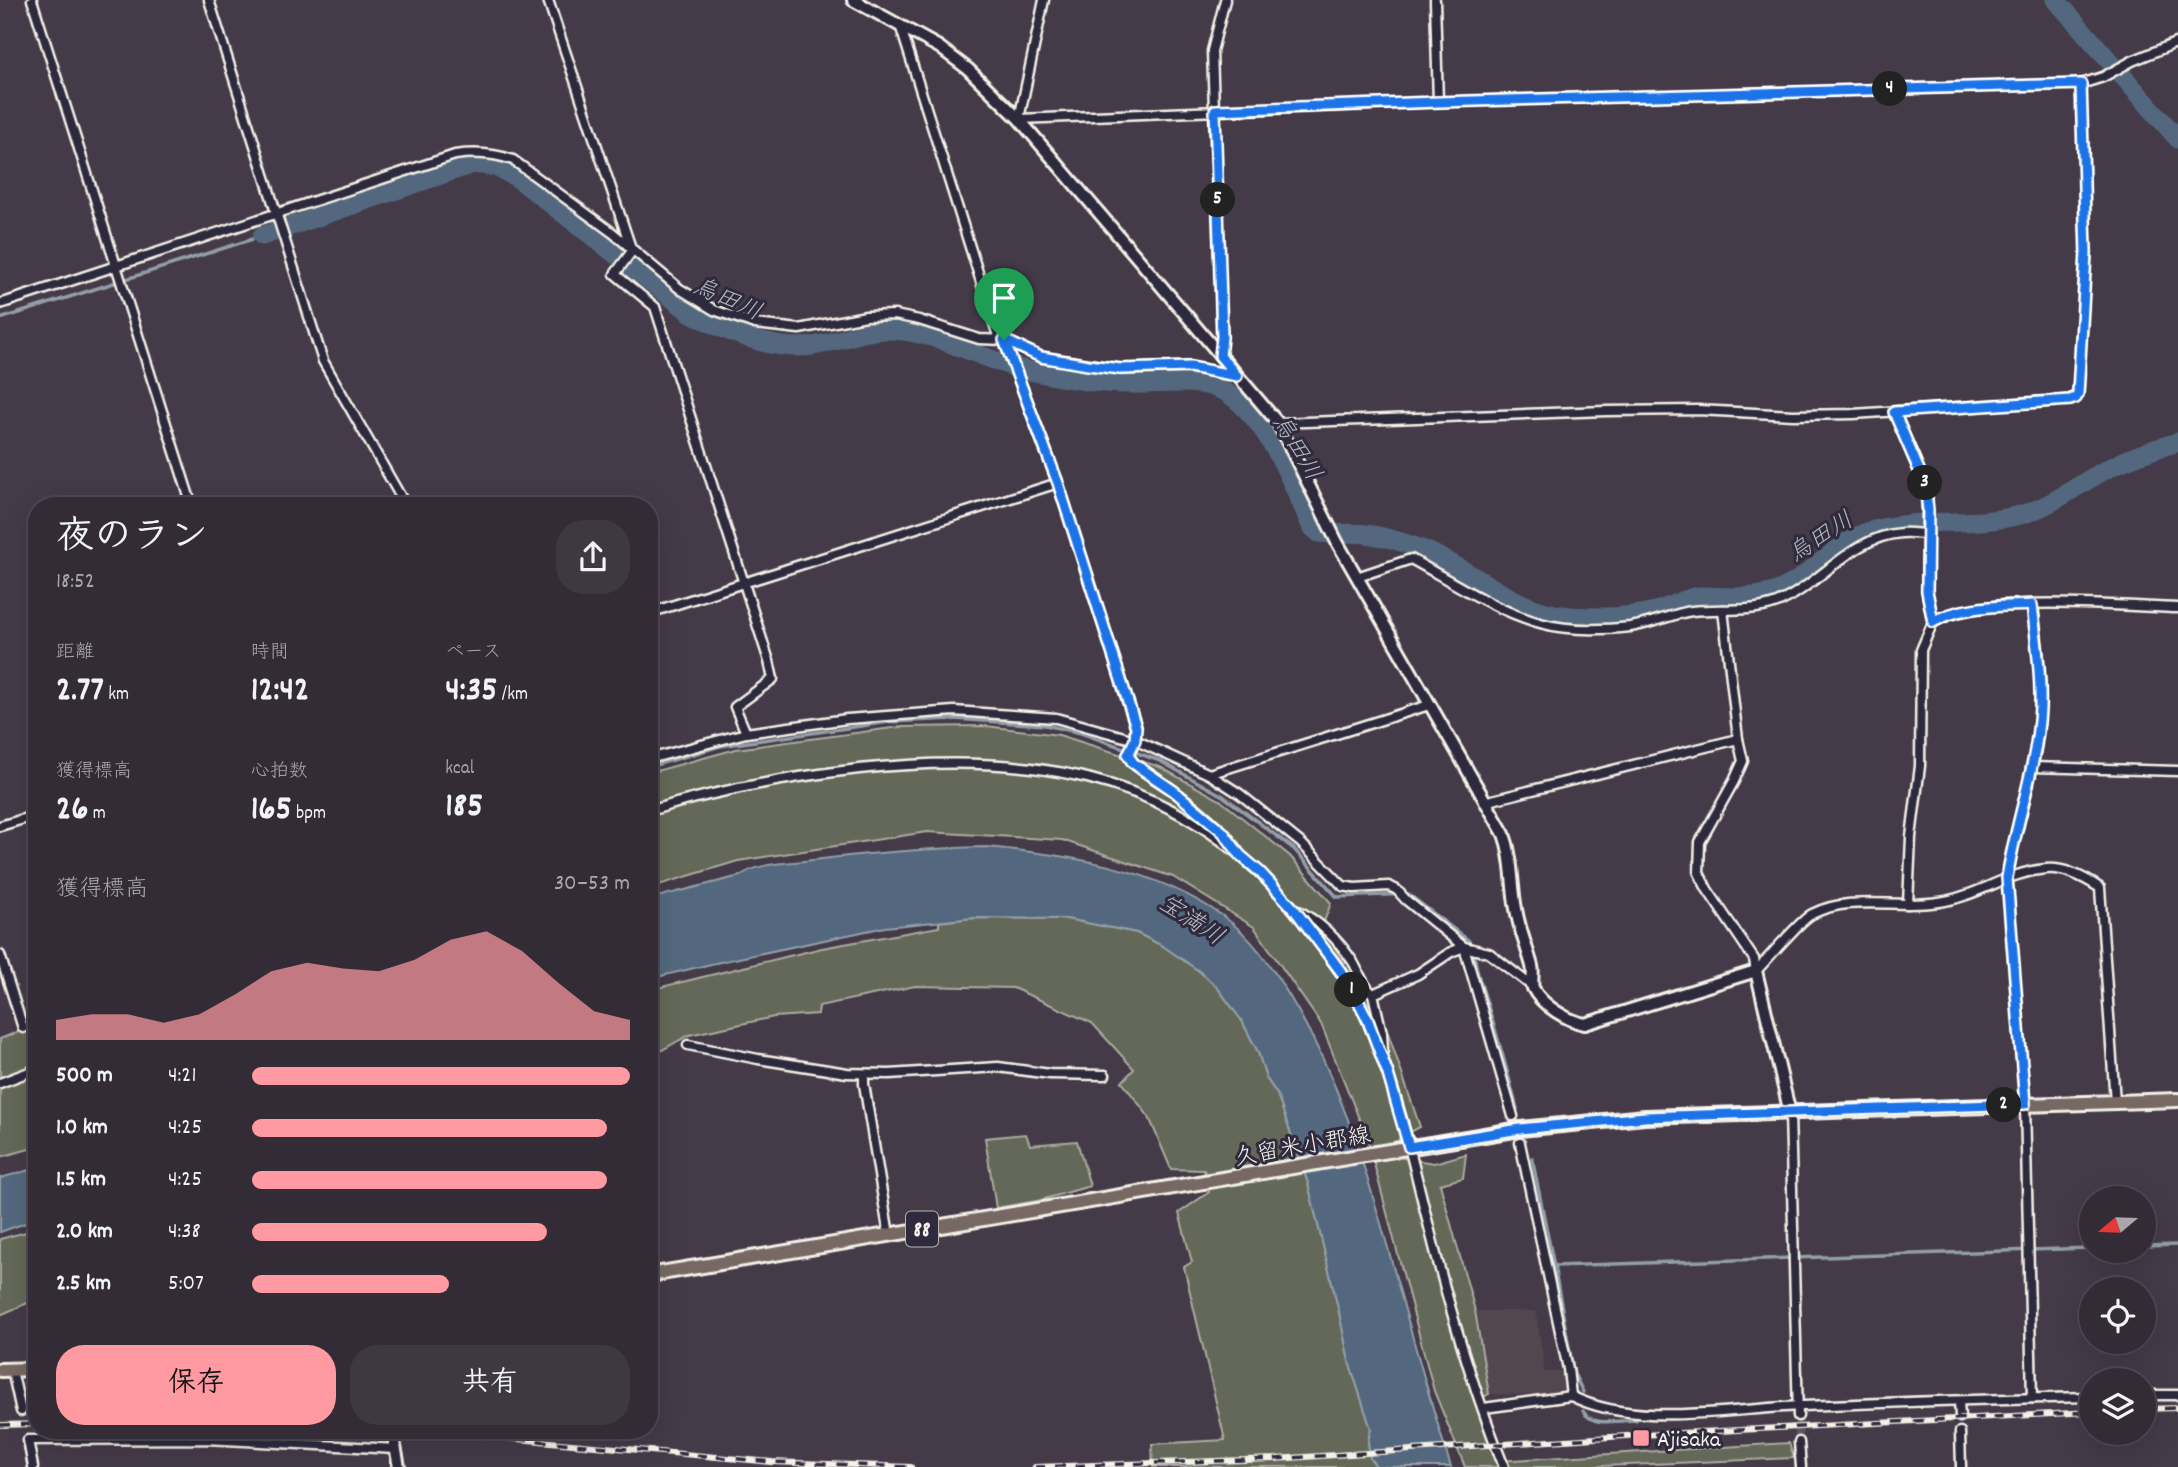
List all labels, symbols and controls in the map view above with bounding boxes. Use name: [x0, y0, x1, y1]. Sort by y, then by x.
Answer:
pin: 4: [1872, 72, 1908, 106]
text: 4: [1886, 75, 1893, 102]
pin: 5: [1200, 182, 1236, 218]
text: 5: [1213, 186, 1222, 213]
pin: [974, 268, 1034, 340]
water label: 烏田川: [687, 271, 767, 331]
icon: arrive: [985, 279, 1023, 317]
water label: 烏田川: [1262, 409, 1329, 488]
pin: 3: [1908, 466, 1942, 500]
text: 3: [1920, 469, 1929, 496]
water label: 烏田川: [1782, 505, 1861, 572]
text: 夜のラン: [56, 512, 208, 567]
button: share: [556, 520, 630, 594]
text: 18:52: [56, 566, 95, 599]
text: 距離: [56, 640, 94, 667]
text: 時間: [251, 640, 289, 667]
text: ペース: [445, 640, 501, 667]
text: 2.77: [56, 667, 104, 717]
text: 12:42: [251, 667, 309, 717]
text: 4:35: [445, 667, 497, 717]
text: km: [104, 682, 129, 709]
text: /km: [497, 682, 528, 709]
text: kcal: [445, 756, 474, 783]
text: 獲得標高: [56, 759, 132, 786]
text: 心拍数: [251, 759, 308, 786]
text: 185: [445, 783, 483, 833]
text: 26: [56, 786, 88, 836]
text: 165: [251, 786, 292, 836]
text: m: [88, 801, 106, 828]
text: bpm: [292, 801, 326, 828]
text: 30–53 m: [554, 868, 630, 901]
text: 獲得標高: [56, 874, 148, 907]
water label: 宝満川: [1151, 888, 1230, 955]
pin: 1: [1334, 972, 1370, 1007]
text: 1: [1349, 976, 1354, 1003]
text: 500 m: [56, 1060, 113, 1093]
text: 4:21: [168, 1060, 196, 1093]
pin: 2: [1986, 1088, 2022, 1122]
text: 2: [1999, 1091, 2008, 1118]
text: 1.0 km: [56, 1112, 108, 1145]
text: 4:25: [168, 1112, 202, 1145]
street label: 久留米小郡線: [1232, 1120, 1373, 1177]
text: 1.5 km: [56, 1164, 106, 1197]
text: 4:25: [168, 1164, 202, 1197]
north arrow: [2079, 1186, 2156, 1264]
map controls: [2079, 1186, 2156, 1445]
road number: 88: [906, 1212, 938, 1246]
text: 2.0 km: [56, 1216, 113, 1249]
text: 4:38: [168, 1216, 201, 1249]
text: 2.5 km: [56, 1268, 111, 1301]
text: 5:07: [168, 1268, 204, 1301]
button: locate: [2079, 1277, 2156, 1354]
button: 保存: [56, 1345, 336, 1425]
button: 共有: [350, 1345, 630, 1425]
button: layers: [2079, 1368, 2156, 1445]
place label: Ajisaka: [1657, 1425, 1722, 1458]
marker: Ajisaka: [1631, 1428, 1651, 1448]

